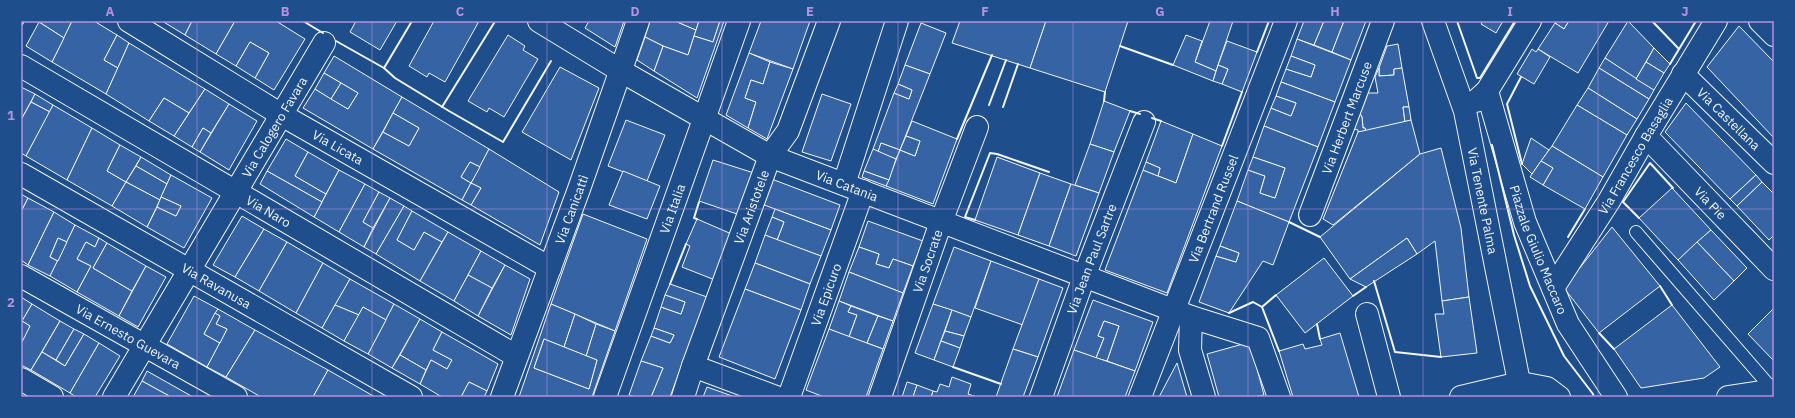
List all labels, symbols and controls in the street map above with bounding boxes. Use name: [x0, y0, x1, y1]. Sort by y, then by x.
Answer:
text: A: [106, 3, 115, 20]
text: B: [281, 3, 290, 20]
text: C: [456, 3, 465, 20]
text: D: [630, 3, 640, 20]
text: E: [806, 3, 814, 20]
text: F: [981, 3, 989, 20]
text: G: [1155, 3, 1165, 20]
text: H: [1330, 3, 1340, 20]
text: I: [1507, 3, 1513, 20]
text: J: [1681, 3, 1689, 20]
street label: Via Herbert Marcuse: [1318, 59, 1376, 176]
street label: Via Calogero Favara: [238, 73, 311, 181]
street label: Via Castellana: [1693, 84, 1764, 154]
street label: Via Francesco Basaglia: [1594, 94, 1676, 218]
text: 1: [7, 107, 15, 124]
street label: Via Licata: [309, 126, 366, 168]
street label: Via Tenente Palma: [1464, 146, 1502, 255]
street label: Via Bertrand Russel: [1184, 152, 1242, 265]
street label: Via Catania: [813, 166, 881, 205]
street label: Via Aristotele: [730, 167, 773, 246]
street label: Via Canicattì: [551, 172, 592, 246]
street label: Via Italia: [655, 181, 689, 236]
street label: Piazzale Giulio Maccaro: [1506, 183, 1571, 317]
street label: Via Pie: [1691, 183, 1730, 223]
street label: Via Naro: [243, 191, 294, 231]
street label: Via Jean Paul Sartre: [1063, 201, 1120, 317]
street label: Via Socrate: [909, 227, 946, 295]
street label: Via Ravanusa: [178, 259, 254, 312]
street label: Via Epicuro: [807, 261, 845, 328]
text: 2: [7, 294, 15, 311]
street label: Via Ernesto Guevara: [73, 300, 184, 373]

